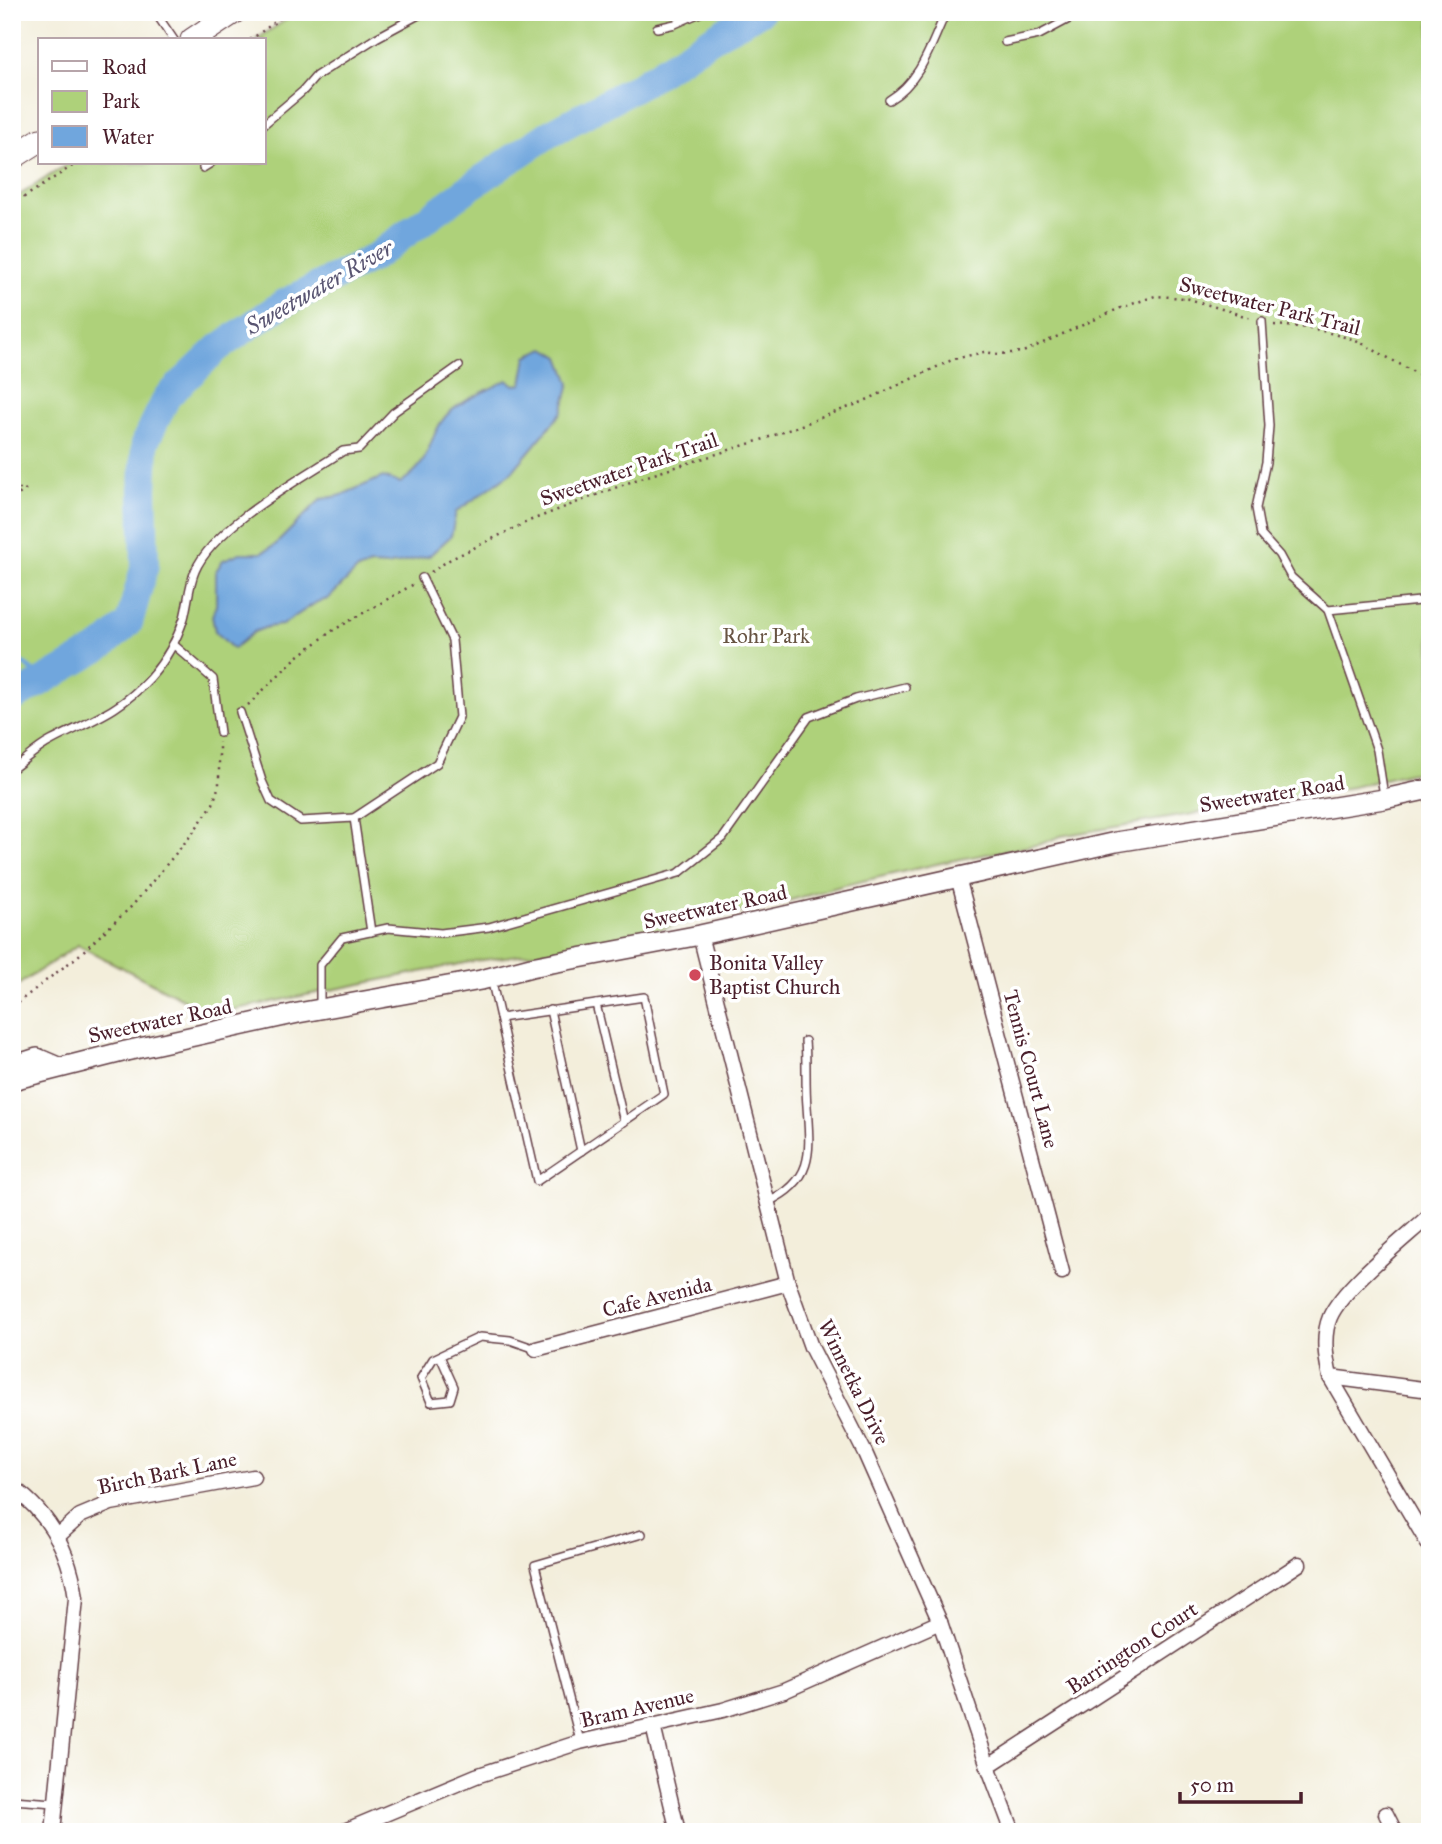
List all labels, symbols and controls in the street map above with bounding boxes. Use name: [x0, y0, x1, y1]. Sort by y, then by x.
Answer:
legend: [38, 38, 266, 164]
text: Road: [102, 54, 147, 80]
text: Park: [102, 88, 140, 114]
text: Water: [102, 124, 154, 150]
water label: Sweetwater River: [239, 233, 399, 341]
street label: Sweetwater Park Trail: [1177, 271, 1364, 341]
street label: Sweetwater Park Trail: [537, 426, 722, 512]
park label: Rohr Park: [722, 623, 810, 649]
street label: Sweetwater Road: [1198, 770, 1347, 818]
street label: Sweetwater Road: [641, 879, 790, 935]
place label: Bonita Valley Baptist Church: [709, 950, 841, 1000]
marker: Bonita Valley Baptist Church: [687, 967, 703, 983]
street label: Tennis Court Lane: [997, 987, 1065, 1151]
street label: Sweetwater Road: [86, 993, 235, 1049]
street label: Cafe Avenida: [600, 1271, 714, 1323]
street label: Winnetka Drive: [812, 1315, 896, 1449]
street label: Birch Bark Lane: [95, 1446, 239, 1500]
street label: Barrington Court: [1062, 1596, 1203, 1700]
street label: Bram Avenue: [578, 1682, 697, 1734]
scale bar: [1180, 1760, 1300, 1804]
text: 50 m: [1190, 1772, 1235, 1798]

